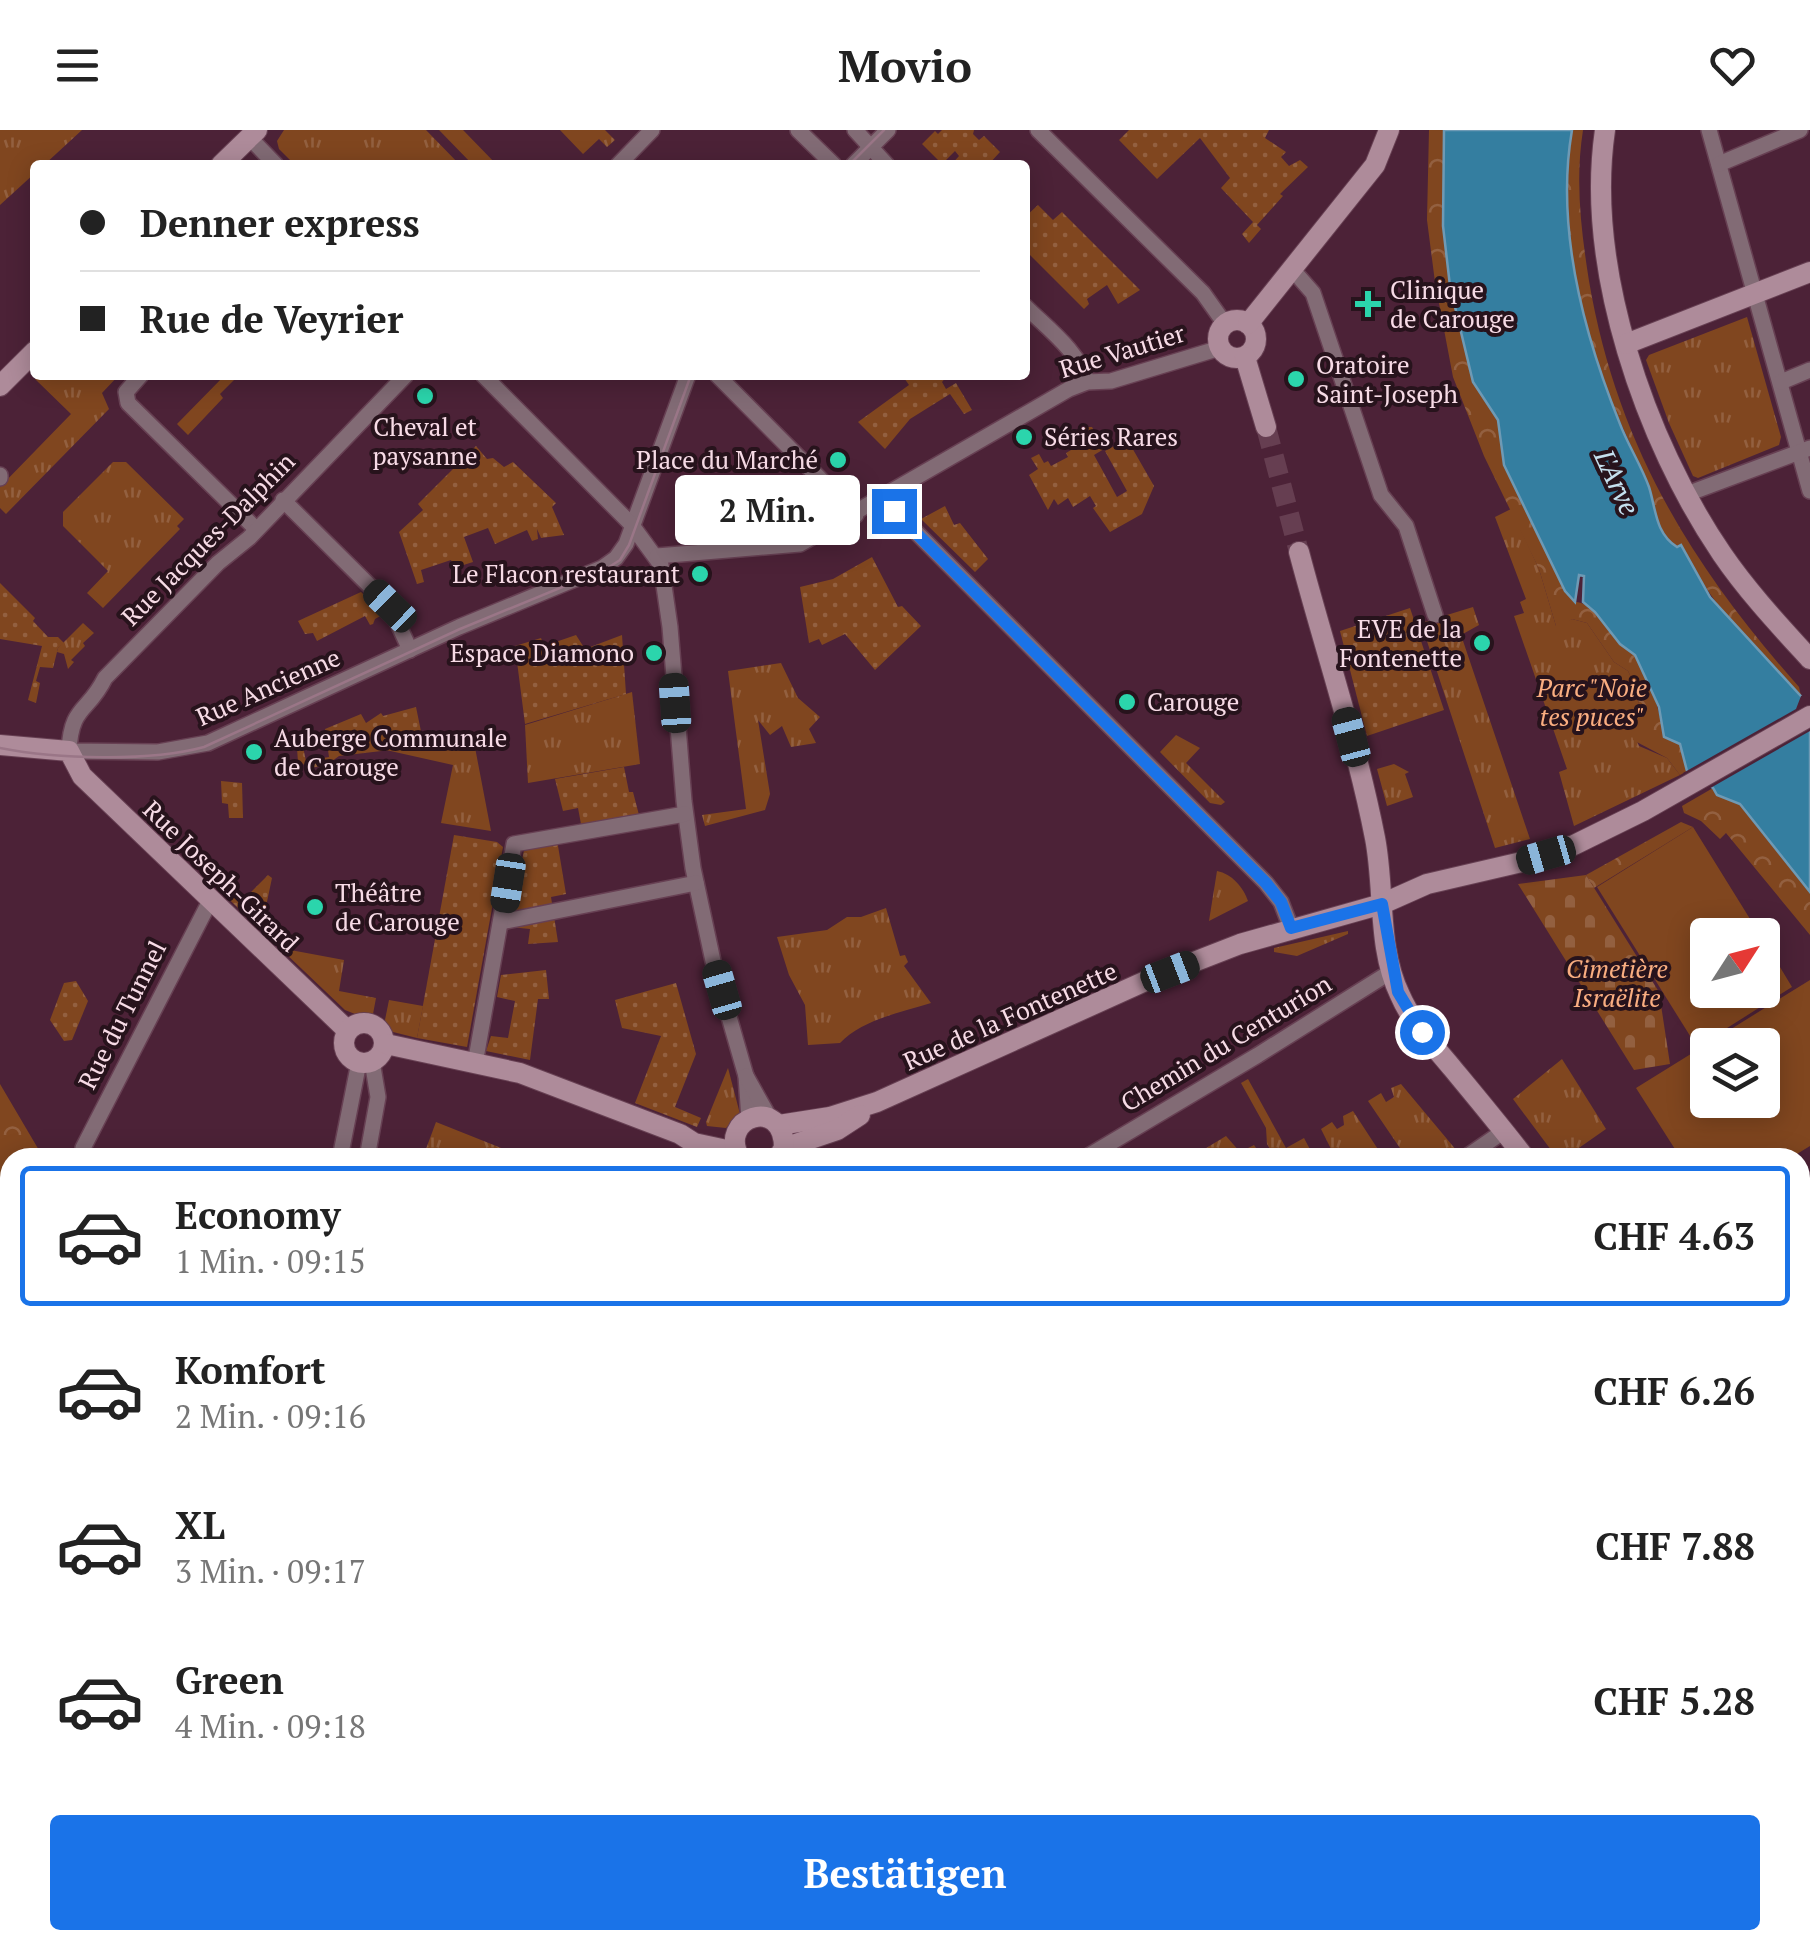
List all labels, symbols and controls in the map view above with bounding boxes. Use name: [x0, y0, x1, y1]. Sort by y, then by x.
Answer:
text: Movio: [838, 35, 972, 95]
icon: menu: [50, 38, 105, 93]
icon: heart: [1705, 38, 1760, 93]
text: Denner express: [140, 198, 420, 248]
place label: Clinique de Carouge: [1390, 273, 1515, 335]
marker: Clinique de Carouge: [1355, 291, 1381, 317]
text: Rue de Veyrier: [140, 294, 403, 344]
street label: Rue Vautier: [1055, 316, 1189, 385]
place label: Oratoire Saint-Joseph: [1316, 348, 1458, 410]
marker: Oratoire Saint-Joseph: [1285, 368, 1307, 390]
marker: Cheval et paysanne: [414, 385, 436, 407]
place label: Cheval et paysanne: [372, 410, 478, 472]
place label: Séries Rares: [1044, 420, 1178, 453]
marker: Séries Rares: [1013, 426, 1035, 448]
water label: L'Arve: [1586, 442, 1649, 521]
place label: Place du Marché: [636, 443, 818, 476]
street label: Rue Jacques-Dalphin: [114, 445, 302, 632]
marker: Place du Marché: [827, 449, 849, 471]
callout: 2 Min.: [674, 476, 859, 546]
text: 2 Min.: [719, 489, 816, 531]
route end: [872, 489, 917, 534]
place label: Le Flacon restaurant: [452, 557, 680, 590]
marker: Le Flacon restaurant: [689, 563, 711, 585]
car: [358, 574, 422, 638]
place label: EVE de la Fontenette: [1339, 612, 1462, 674]
marker: EVE de la Fontenette: [1471, 632, 1493, 654]
place label: Espace Diamono: [450, 636, 634, 669]
street label: Rue Ancienne: [191, 640, 345, 733]
marker: Espace Diamono: [643, 642, 665, 664]
park label: Parc "Noie tes puces": [1536, 671, 1647, 733]
car: [658, 672, 692, 734]
place label: Carouge: [1147, 685, 1239, 718]
marker: Carouge: [1116, 691, 1138, 713]
car: [1329, 704, 1373, 770]
place label: Auberge Communale de Carouge: [274, 721, 507, 783]
marker: Auberge Communale de Carouge: [243, 741, 265, 763]
street label: Rue Joseph-Girard: [136, 793, 306, 959]
car: [1513, 832, 1579, 878]
car: [488, 851, 528, 915]
place label: Théâtre de Carouge: [335, 876, 460, 938]
marker: Théâtre de Carouge: [304, 896, 326, 918]
north arrow: [1690, 918, 1780, 1008]
map controls: [1690, 918, 1780, 1118]
street label: Rue du Tunnel: [70, 935, 173, 1094]
car: [1137, 947, 1203, 997]
park label: Cimetière Israëlite: [1566, 952, 1668, 1014]
street label: Rue de la Fontenette: [898, 954, 1122, 1077]
car: [699, 957, 745, 1023]
street label: Chemin du Centurion: [1114, 967, 1337, 1119]
route start: [1400, 1010, 1445, 1055]
button: layers: [1690, 1028, 1780, 1118]
text: Economy: [175, 1190, 341, 1240]
icon: car: [55, 1191, 145, 1281]
text: CHF 4.63: [1593, 1211, 1755, 1261]
text: 1 Min. · 09:15: [175, 1240, 366, 1282]
text: Komfort: [175, 1345, 326, 1395]
icon: car: [55, 1346, 145, 1436]
text: CHF 6.26: [1593, 1366, 1755, 1416]
text: 2 Min. · 09:16: [175, 1395, 366, 1437]
text: XL: [175, 1500, 225, 1550]
icon: car: [55, 1501, 145, 1591]
text: CHF 7.88: [1595, 1521, 1755, 1571]
text: 3 Min. · 09:17: [175, 1550, 366, 1592]
text: Green: [175, 1655, 284, 1705]
icon: car: [55, 1656, 145, 1746]
text: CHF 5.28: [1593, 1676, 1755, 1726]
text: 4 Min. · 09:18: [175, 1705, 366, 1747]
button: Bestätigen: [50, 1815, 1760, 1930]

